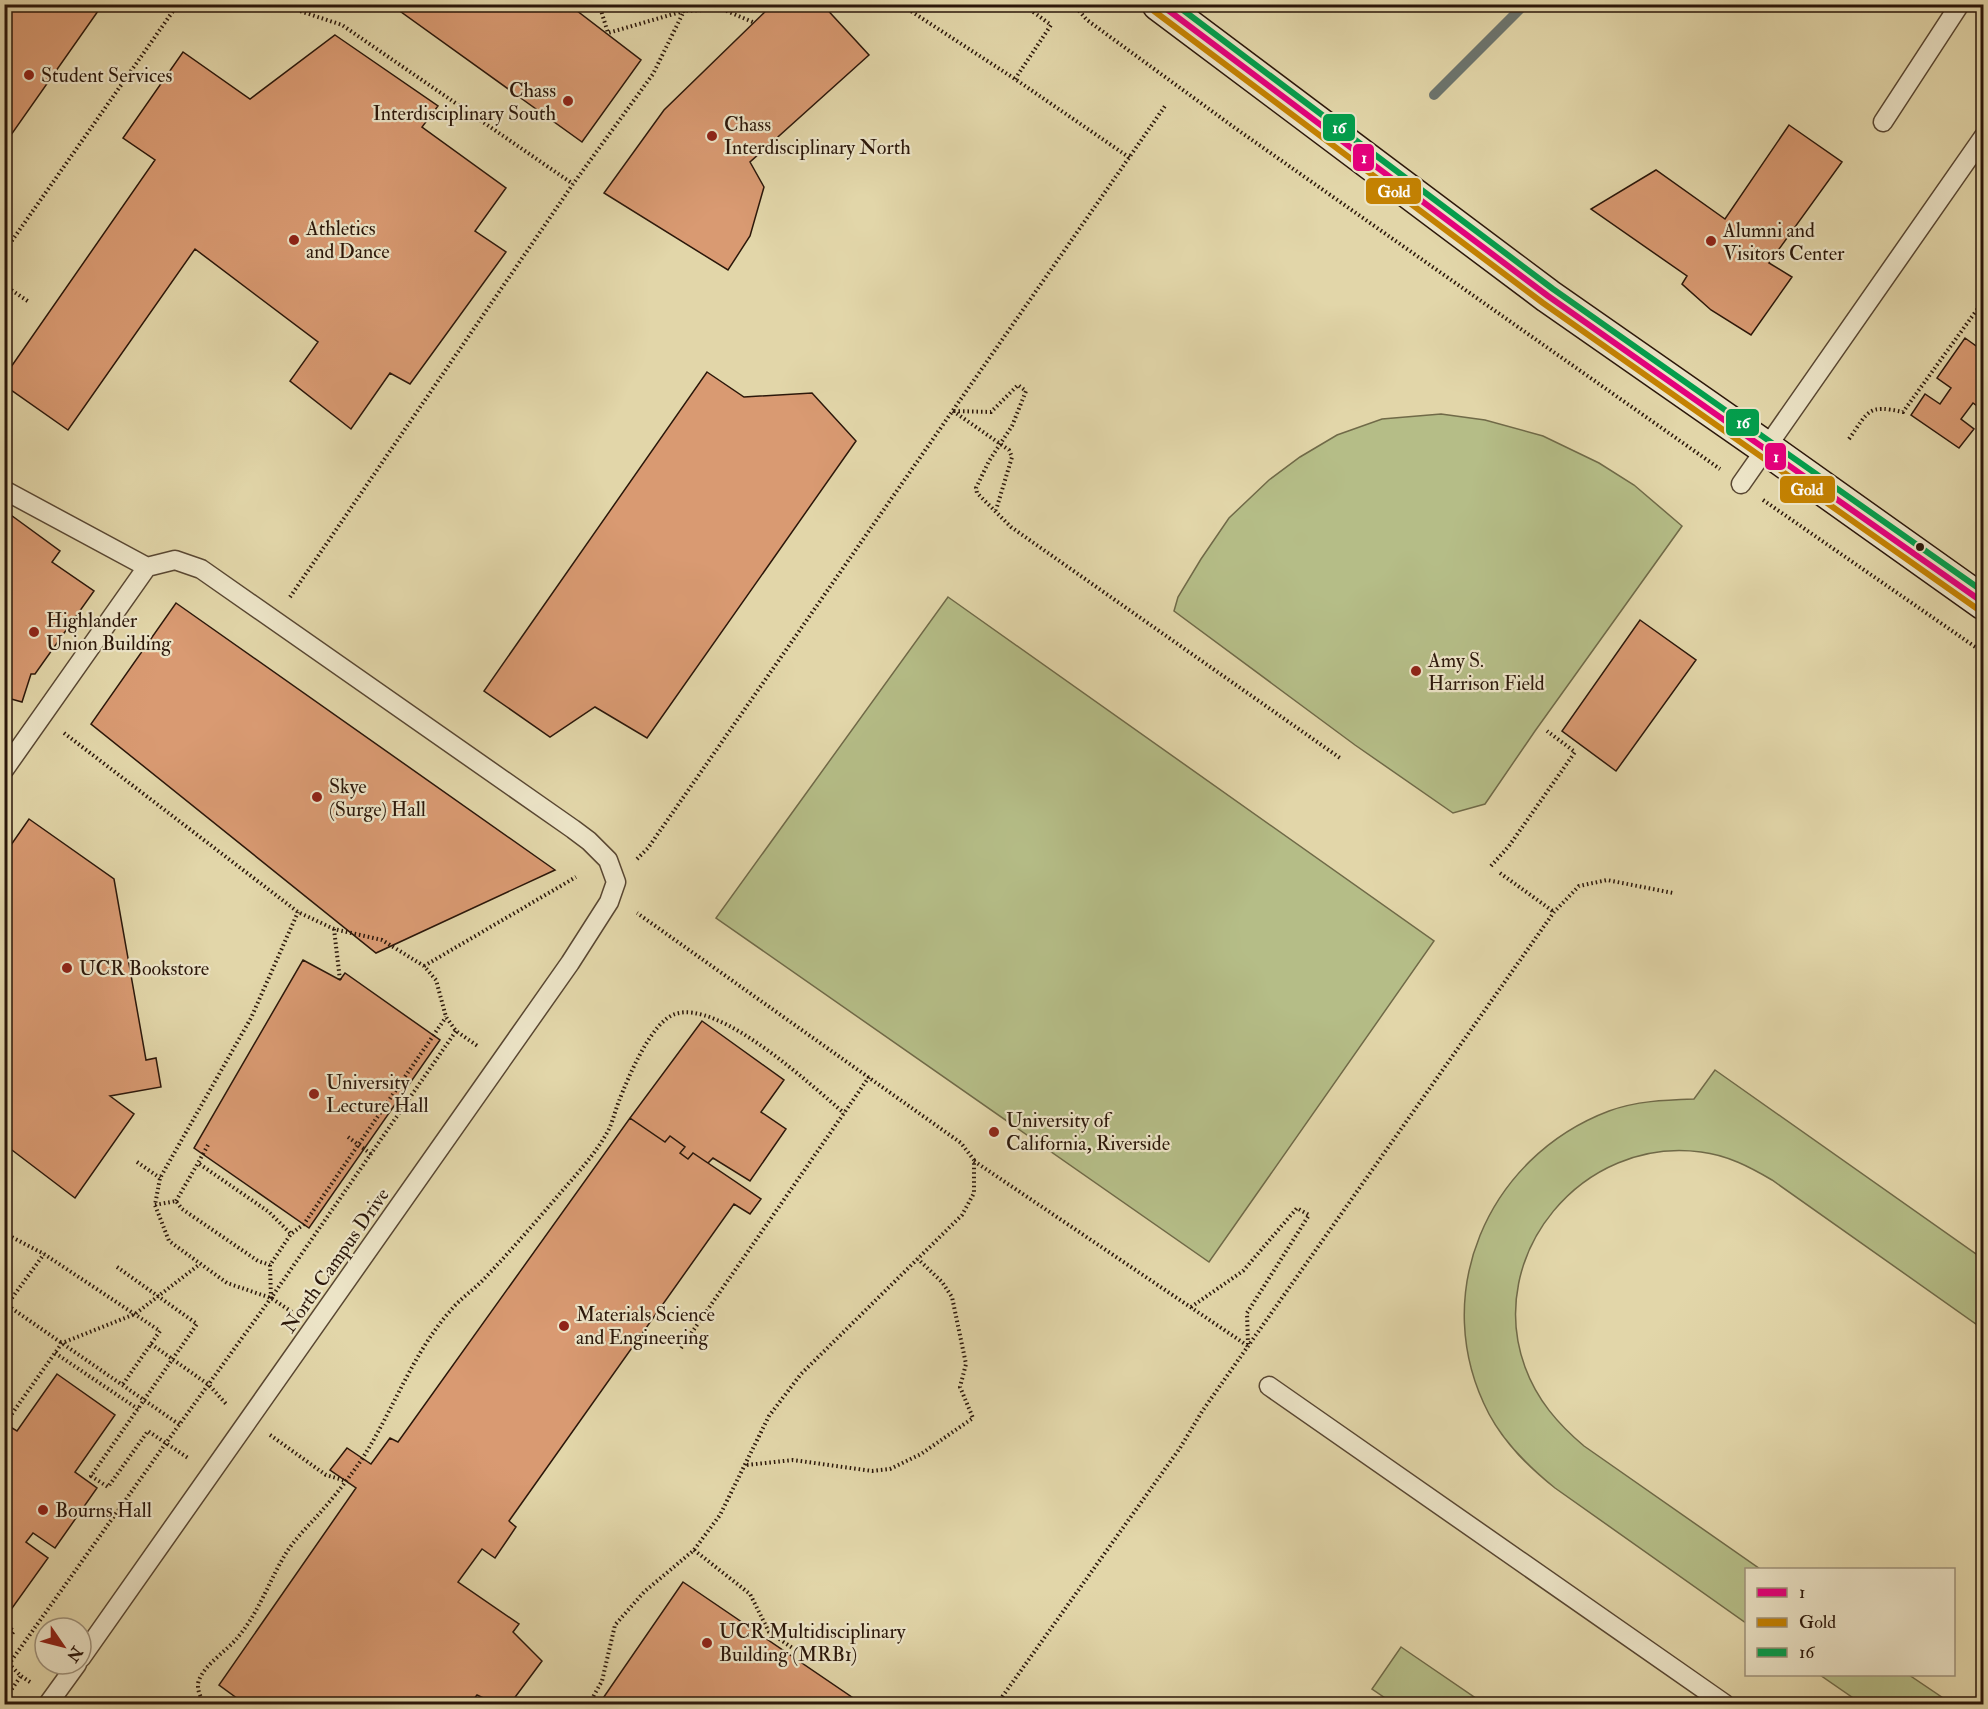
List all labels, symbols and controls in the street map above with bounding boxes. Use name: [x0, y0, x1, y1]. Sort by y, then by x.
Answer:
place label: Student Services: [41, 63, 172, 88]
marker: Student Services: [22, 68, 36, 82]
place label: Chass Interdisciplinary South: [373, 78, 557, 127]
marker: Chass Interdisciplinary South: [561, 94, 575, 108]
place label: Chass Interdisciplinary North: [724, 112, 911, 161]
line badge: 16: [1322, 113, 1356, 142]
text: 16: [1332, 118, 1348, 138]
marker: Chass Interdisciplinary North: [705, 129, 719, 143]
line badge: 1: [1352, 143, 1375, 172]
text: 1: [1361, 148, 1367, 168]
line badge: Gold: [1365, 177, 1422, 205]
text: Gold: [1378, 182, 1411, 202]
place label: Athletics and Dance: [305, 216, 390, 264]
place label: Alumni and Visitors Center: [1722, 218, 1845, 266]
marker: Athletics and Dance: [287, 233, 301, 247]
marker: Alumni and Visitors Center: [1704, 234, 1718, 248]
line badge: 16: [1725, 408, 1760, 437]
text: 16: [1736, 413, 1752, 433]
line badge: 1: [1764, 442, 1787, 471]
text: 1: [1773, 447, 1779, 467]
line badge: Gold: [1779, 475, 1836, 504]
text: Gold: [1791, 480, 1824, 500]
unlabelled marker: [1914, 541, 1926, 553]
place label: Highlander Union Building: [46, 608, 172, 656]
marker: Highlander Union Building: [27, 625, 41, 639]
place label: Amy S. Harrison Field: [1427, 648, 1545, 696]
marker: Amy S. Harrison Field: [1409, 664, 1423, 678]
place label: Skye (Surge) Hall: [329, 774, 426, 822]
marker: Skye (Surge) Hall: [310, 790, 324, 804]
place label: UCR Bookstore: [79, 956, 209, 981]
marker: UCR Bookstore: [60, 961, 74, 975]
place label: University Lecture Hall: [326, 1070, 429, 1118]
marker: University Lecture Hall: [307, 1087, 321, 1101]
place label: University of California, Riverside: [1006, 1108, 1170, 1156]
marker: University of California, Riverside: [987, 1125, 1001, 1139]
street label: North Campus Drive: [276, 1183, 396, 1338]
place label: Materials Science and Engineering: [576, 1302, 715, 1350]
marker: Materials Science and Engineering: [557, 1319, 571, 1333]
place label: Bourns Hall: [55, 1498, 152, 1523]
marker: Bourns Hall: [36, 1503, 50, 1517]
legend: [1745, 1568, 1955, 1676]
text: 1: [1799, 1581, 1805, 1604]
text: Gold: [1799, 1611, 1836, 1634]
north arrow: [33, 1616, 93, 1676]
place label: UCR Multidisciplinary Building (MRB1): [719, 1619, 907, 1667]
marker: UCR Multidisciplinary Building (MRB1): [700, 1636, 714, 1650]
text: 16: [1799, 1641, 1815, 1664]
text: N: [62, 1642, 87, 1666]

